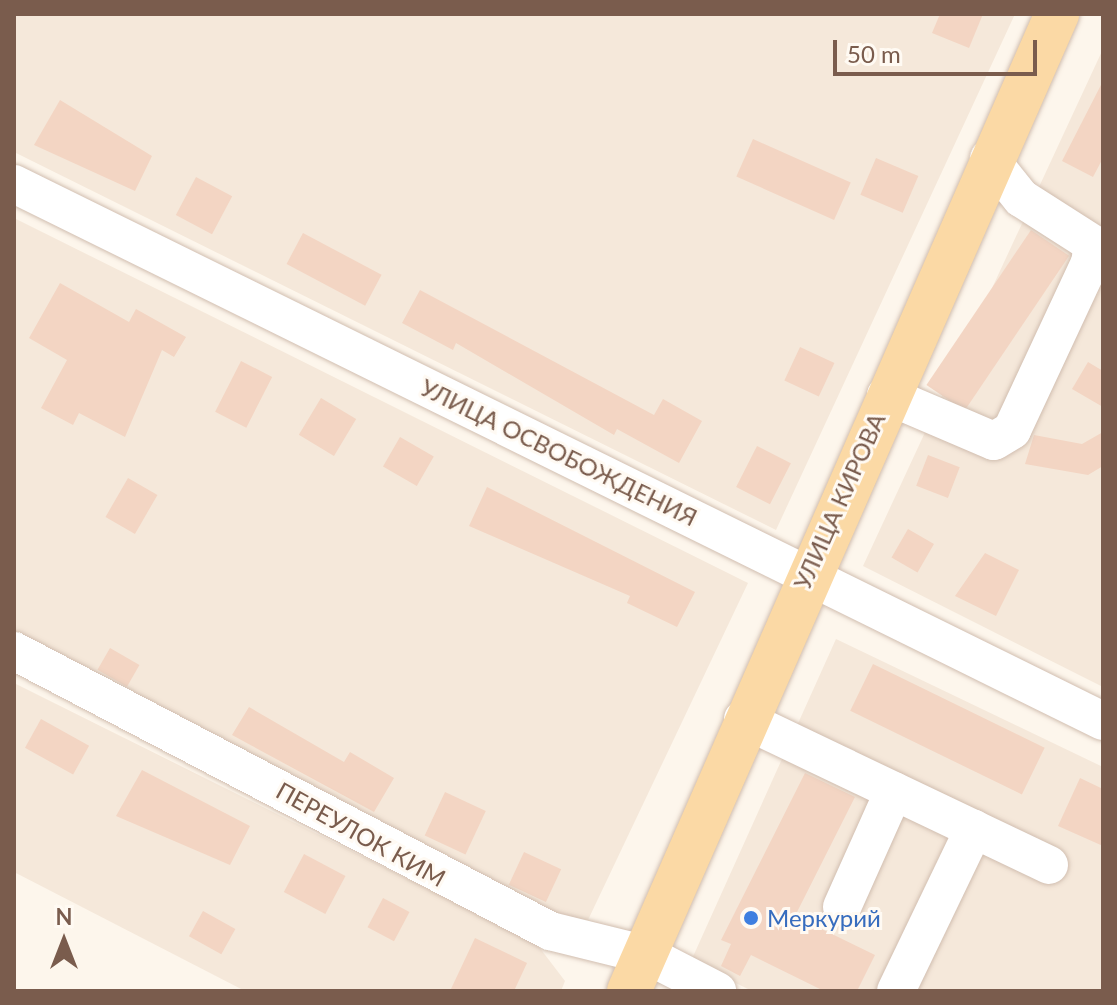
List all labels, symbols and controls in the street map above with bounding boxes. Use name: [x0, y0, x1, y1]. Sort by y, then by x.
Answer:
scale bar: [837, 24, 1041, 74]
text: 50 m: [847, 39, 901, 68]
street label: УЛИЦА ОСВОБОЖДЕНИЯ: [416, 372, 702, 532]
street label: УЛИЦА КИРОВА: [787, 408, 891, 594]
street label: ПЕРЕУЛОК КИМ: [271, 776, 451, 892]
north arrow: [24, 901, 104, 981]
text: N: [56, 903, 72, 930]
place label: Меркурий: [767, 904, 881, 932]
marker: Меркурий: [742, 909, 760, 927]

